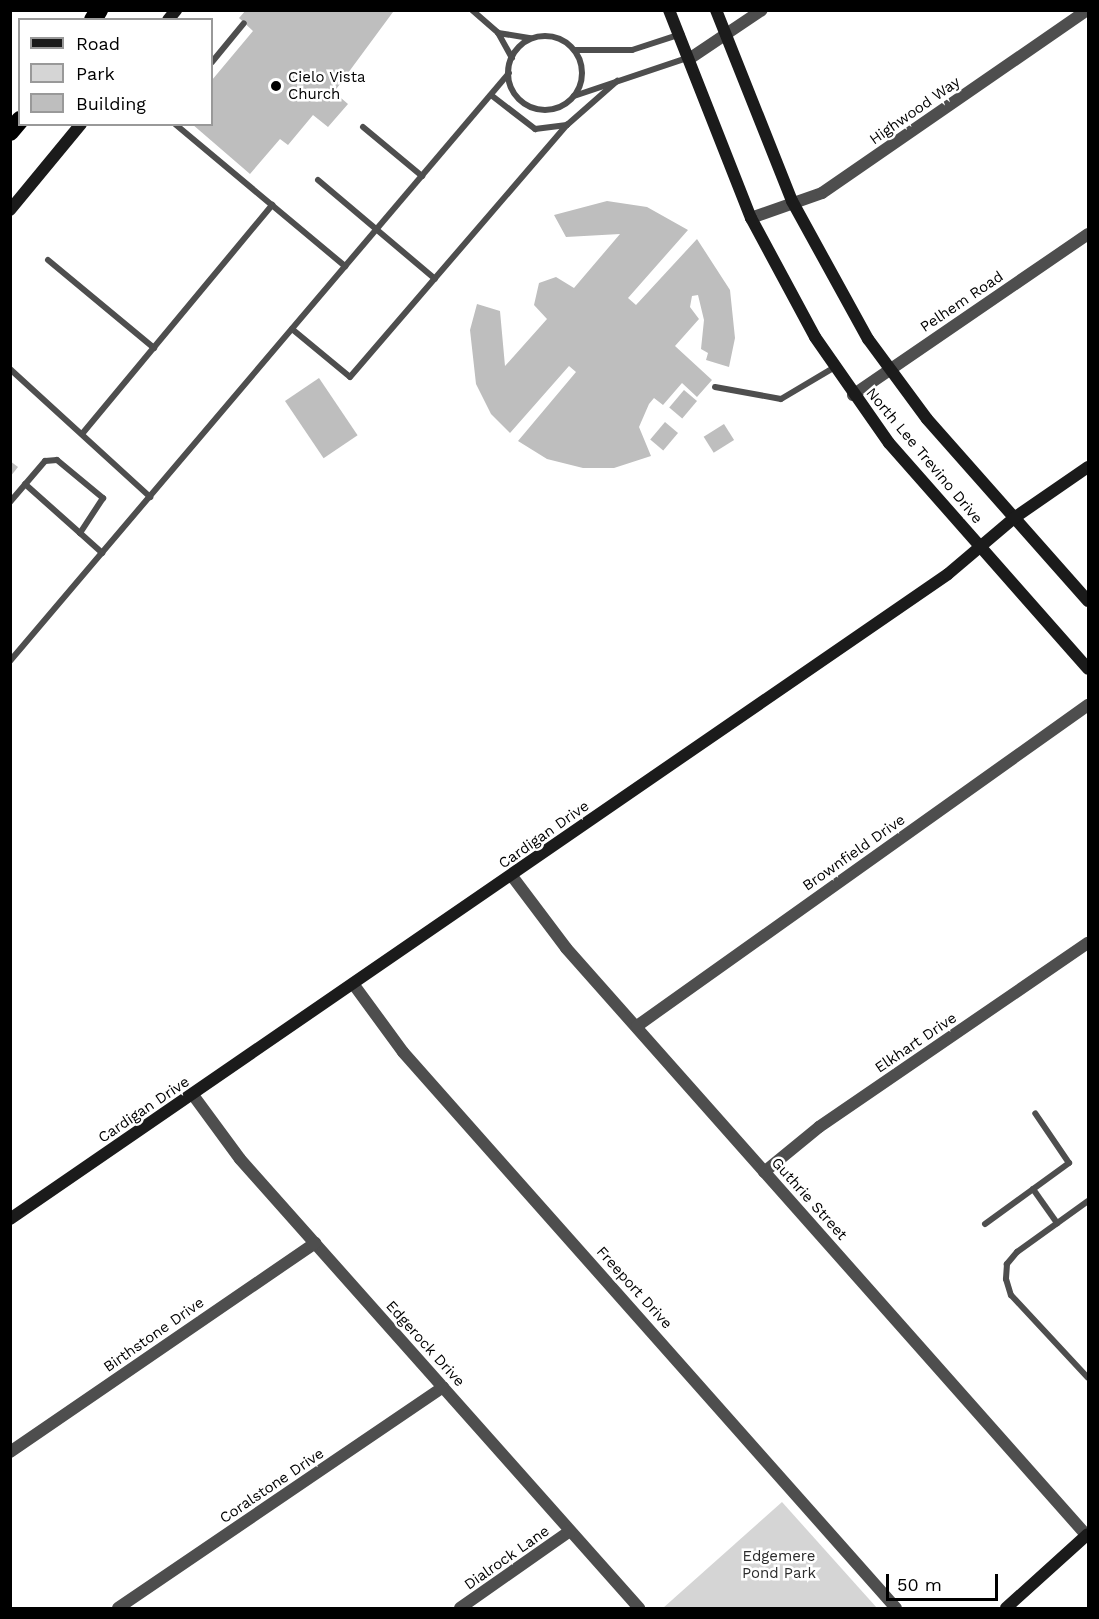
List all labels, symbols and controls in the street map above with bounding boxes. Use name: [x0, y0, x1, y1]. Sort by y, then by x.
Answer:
legend: [18, 18, 213, 126]
text: Road: [76, 33, 120, 54]
text: Park: [76, 63, 115, 84]
place label: Cielo Vista Church: [288, 68, 366, 103]
street label: Highwood Way: [866, 73, 964, 149]
marker: Cielo Vista Church: [269, 79, 283, 93]
text: Building: [76, 93, 146, 114]
street label: Pelhem Road: [917, 268, 1007, 336]
street label: North Lee Trevino Drive: [862, 384, 986, 528]
street label: Cardigan Drive: [495, 797, 593, 873]
street label: Brownfield Drive: [799, 811, 909, 895]
street label: Elkhart Drive: [872, 1009, 960, 1077]
street label: Cardigan Drive: [95, 1073, 193, 1147]
street label: Guthrie Street: [767, 1154, 851, 1244]
street label: Freeport Drive: [592, 1243, 676, 1333]
street label: Birthstone Drive: [100, 1294, 208, 1376]
street label: Edgerock Drive: [382, 1297, 468, 1391]
street label: Coralstone Drive: [216, 1444, 328, 1528]
street label: Dialrock Lane: [461, 1522, 553, 1594]
park label: Edgemere Pond Park: [742, 1547, 816, 1582]
scale bar: [889, 1562, 1002, 1600]
text: 50 m: [897, 1574, 942, 1595]

